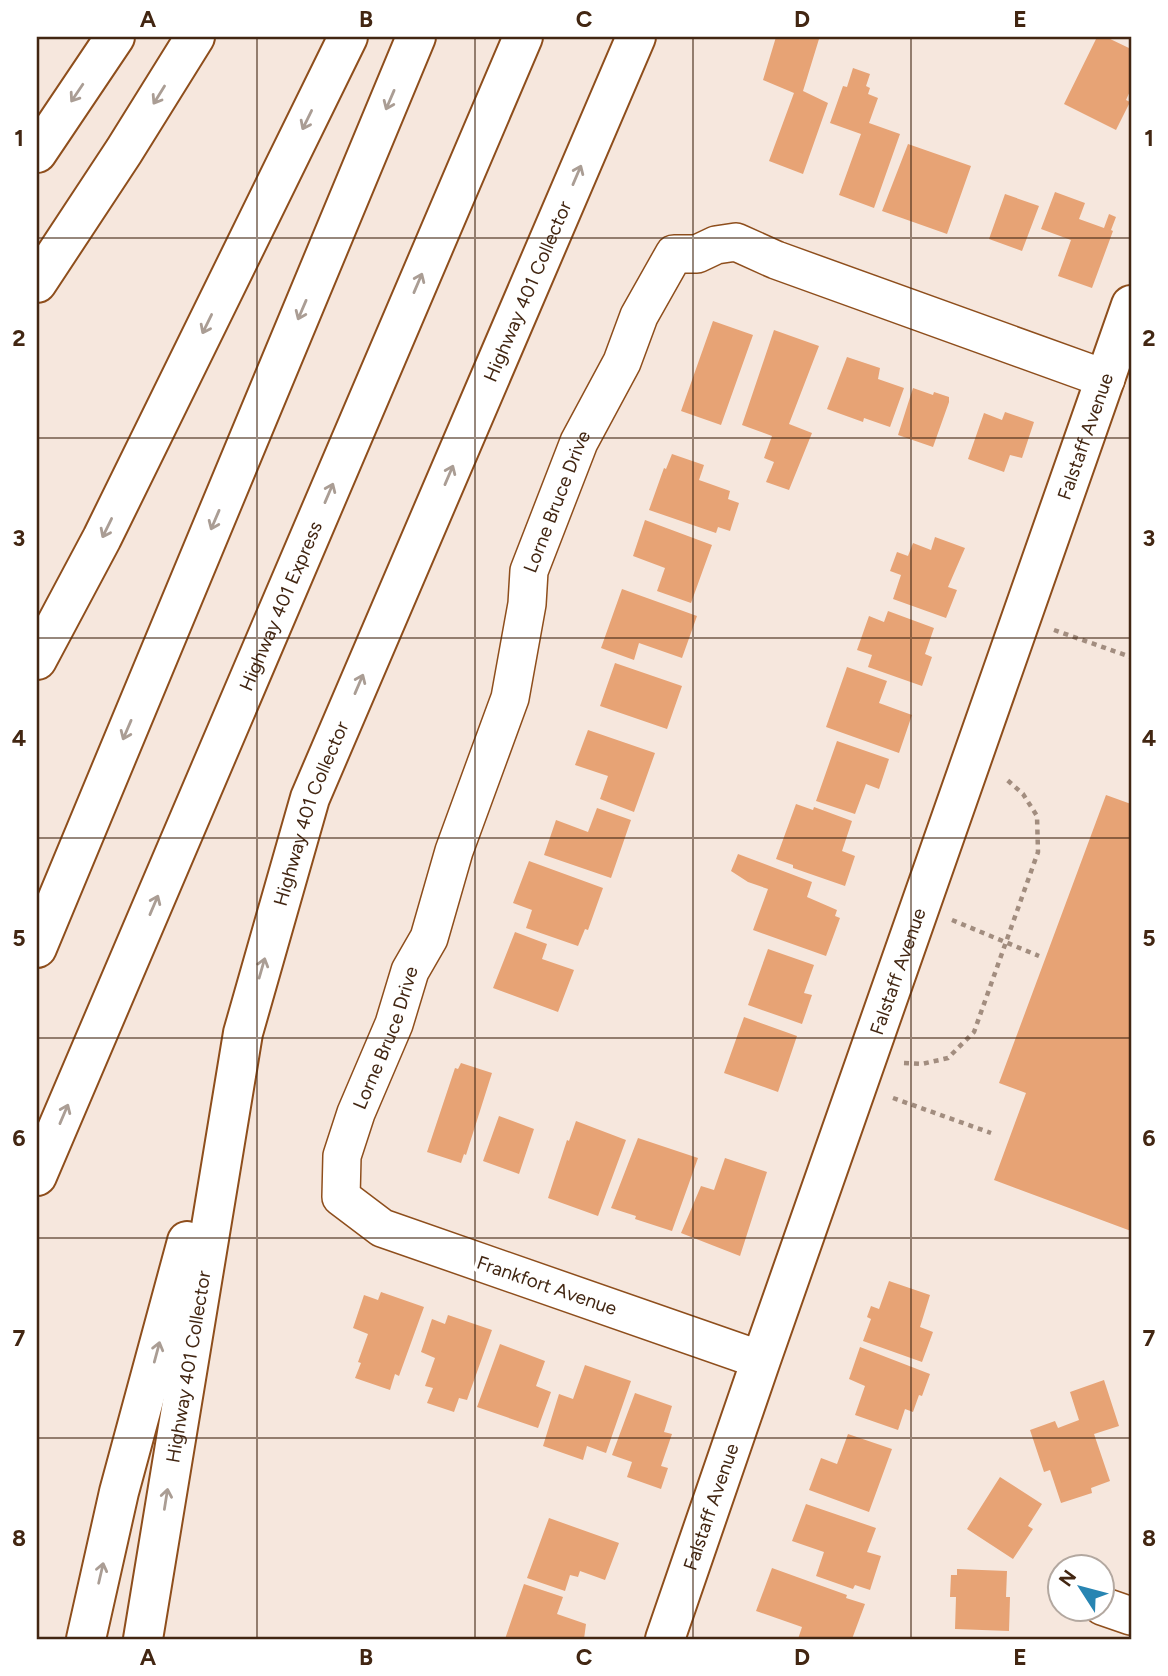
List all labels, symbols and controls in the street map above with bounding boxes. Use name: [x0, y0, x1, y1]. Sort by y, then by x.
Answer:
text: A: [140, 5, 157, 33]
text: B: [359, 5, 373, 33]
text: C: [576, 5, 593, 33]
text: D: [794, 5, 810, 33]
text: E: [1013, 5, 1027, 33]
one-way arrow: [70, 83, 84, 103]
one-way arrow: [151, 84, 165, 104]
one-way arrow: [383, 88, 396, 110]
one-way arrow: [300, 109, 314, 130]
text: 1: [14, 124, 24, 152]
text: 1: [1144, 124, 1154, 152]
one-way arrow: [572, 165, 585, 187]
street label: Highway 401 Collector: [479, 197, 577, 385]
one-way arrow: [413, 273, 426, 295]
one-way arrow: [295, 298, 308, 320]
one-way arrow: [200, 313, 213, 334]
text: 2: [12, 324, 26, 352]
text: 2: [1142, 324, 1156, 352]
street label: Falstaff Avenue: [1053, 370, 1118, 503]
street label: Lorne Bruce Drive: [518, 426, 595, 576]
one-way arrow: [444, 465, 457, 486]
one-way arrow: [324, 482, 337, 504]
one-way arrow: [208, 508, 221, 530]
one-way arrow: [99, 517, 113, 538]
street label: Highway 401 Express: [235, 518, 327, 694]
text: 3: [13, 524, 25, 552]
text: 3: [1143, 524, 1155, 552]
one-way arrow: [354, 674, 367, 695]
street label: Highway 401 Collector: [269, 717, 354, 909]
one-way arrow: [120, 718, 133, 740]
text: 4: [12, 724, 26, 752]
text: 4: [1142, 724, 1156, 752]
one-way arrow: [148, 895, 161, 916]
street label: Falstaff Avenue: [865, 905, 931, 1038]
text: 5: [12, 924, 26, 952]
text: 5: [1142, 924, 1156, 952]
one-way arrow: [256, 957, 269, 979]
street label: Lorne Bruce Drive: [348, 964, 423, 1113]
one-way arrow: [58, 1104, 71, 1125]
text: 6: [12, 1124, 26, 1152]
text: 6: [1142, 1124, 1156, 1152]
street label: Frankfort Avenue: [474, 1251, 620, 1320]
street label: Highway 401 Collector: [161, 1269, 216, 1464]
text: 7: [13, 1324, 26, 1352]
text: 7: [1143, 1324, 1156, 1352]
one-way arrow: [151, 1341, 164, 1363]
street label: Falstaff Avenue: [679, 1440, 744, 1573]
one-way arrow: [160, 1488, 173, 1511]
text: 8: [12, 1524, 26, 1552]
text: 8: [1142, 1524, 1156, 1552]
north arrow: [1046, 1554, 1116, 1624]
one-way arrow: [94, 1562, 108, 1585]
text: N: [1054, 1566, 1081, 1591]
text: A: [140, 1643, 157, 1671]
text: B: [359, 1643, 373, 1671]
text: C: [576, 1643, 593, 1671]
text: D: [794, 1643, 810, 1671]
text: E: [1013, 1643, 1027, 1671]

